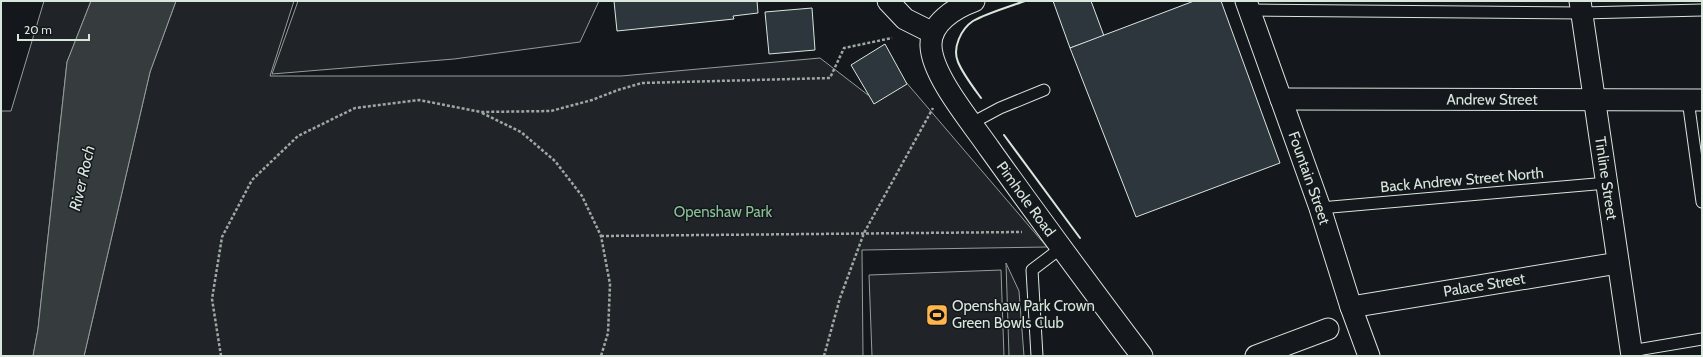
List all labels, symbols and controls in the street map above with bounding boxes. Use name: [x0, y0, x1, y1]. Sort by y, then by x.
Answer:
scale bar: [18, 16, 89, 42]
text: 20 m: [24, 22, 52, 37]
street label: Andrew Street: [1446, 90, 1538, 109]
street label: Fountain Street: [1284, 129, 1334, 227]
street label: Tinline Street: [1591, 135, 1621, 221]
water label: River Roch: [65, 143, 99, 213]
street label: Pimhole Road: [993, 158, 1059, 240]
street label: Back Andrew Street North: [1380, 164, 1544, 196]
park label: Openshaw Park: [674, 203, 773, 221]
street label: Palace Street: [1442, 269, 1526, 301]
place label: Openshaw Park Crown Green Bowls Club: [952, 297, 1095, 332]
sports icon: Openshaw Park Crown Green Bowls Club: [924, 302, 950, 328]

